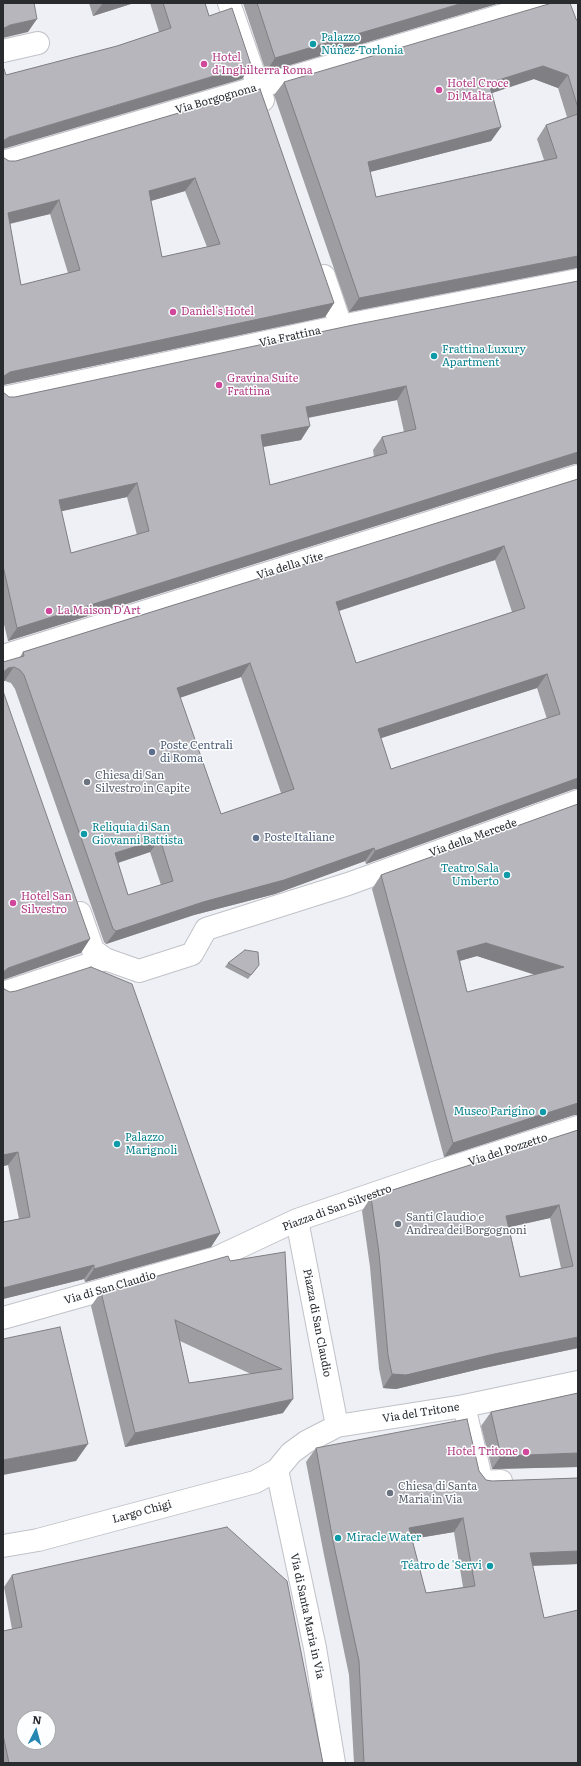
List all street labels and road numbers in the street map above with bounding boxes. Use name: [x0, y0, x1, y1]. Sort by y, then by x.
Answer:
street label: Via Borgognona: [174, 81, 258, 117]
street label: Via Frattina: [258, 324, 322, 350]
street label: Via della Vite: [255, 550, 325, 582]
street label: Via della Mercede: [427, 816, 519, 860]
street label: Via del Pozzetto: [467, 1131, 549, 1169]
street label: Piazza di San Silvestro: [281, 1182, 393, 1234]
street label: Piazza di San Claudio: [300, 1268, 334, 1378]
street label: Via di San Claudio: [63, 1269, 157, 1307]
street label: Via del Tritone: [382, 1400, 460, 1426]
street label: Largo Chigi: [111, 1498, 173, 1526]
street label: Via di Santa Maria in Via: [287, 1552, 327, 1680]

